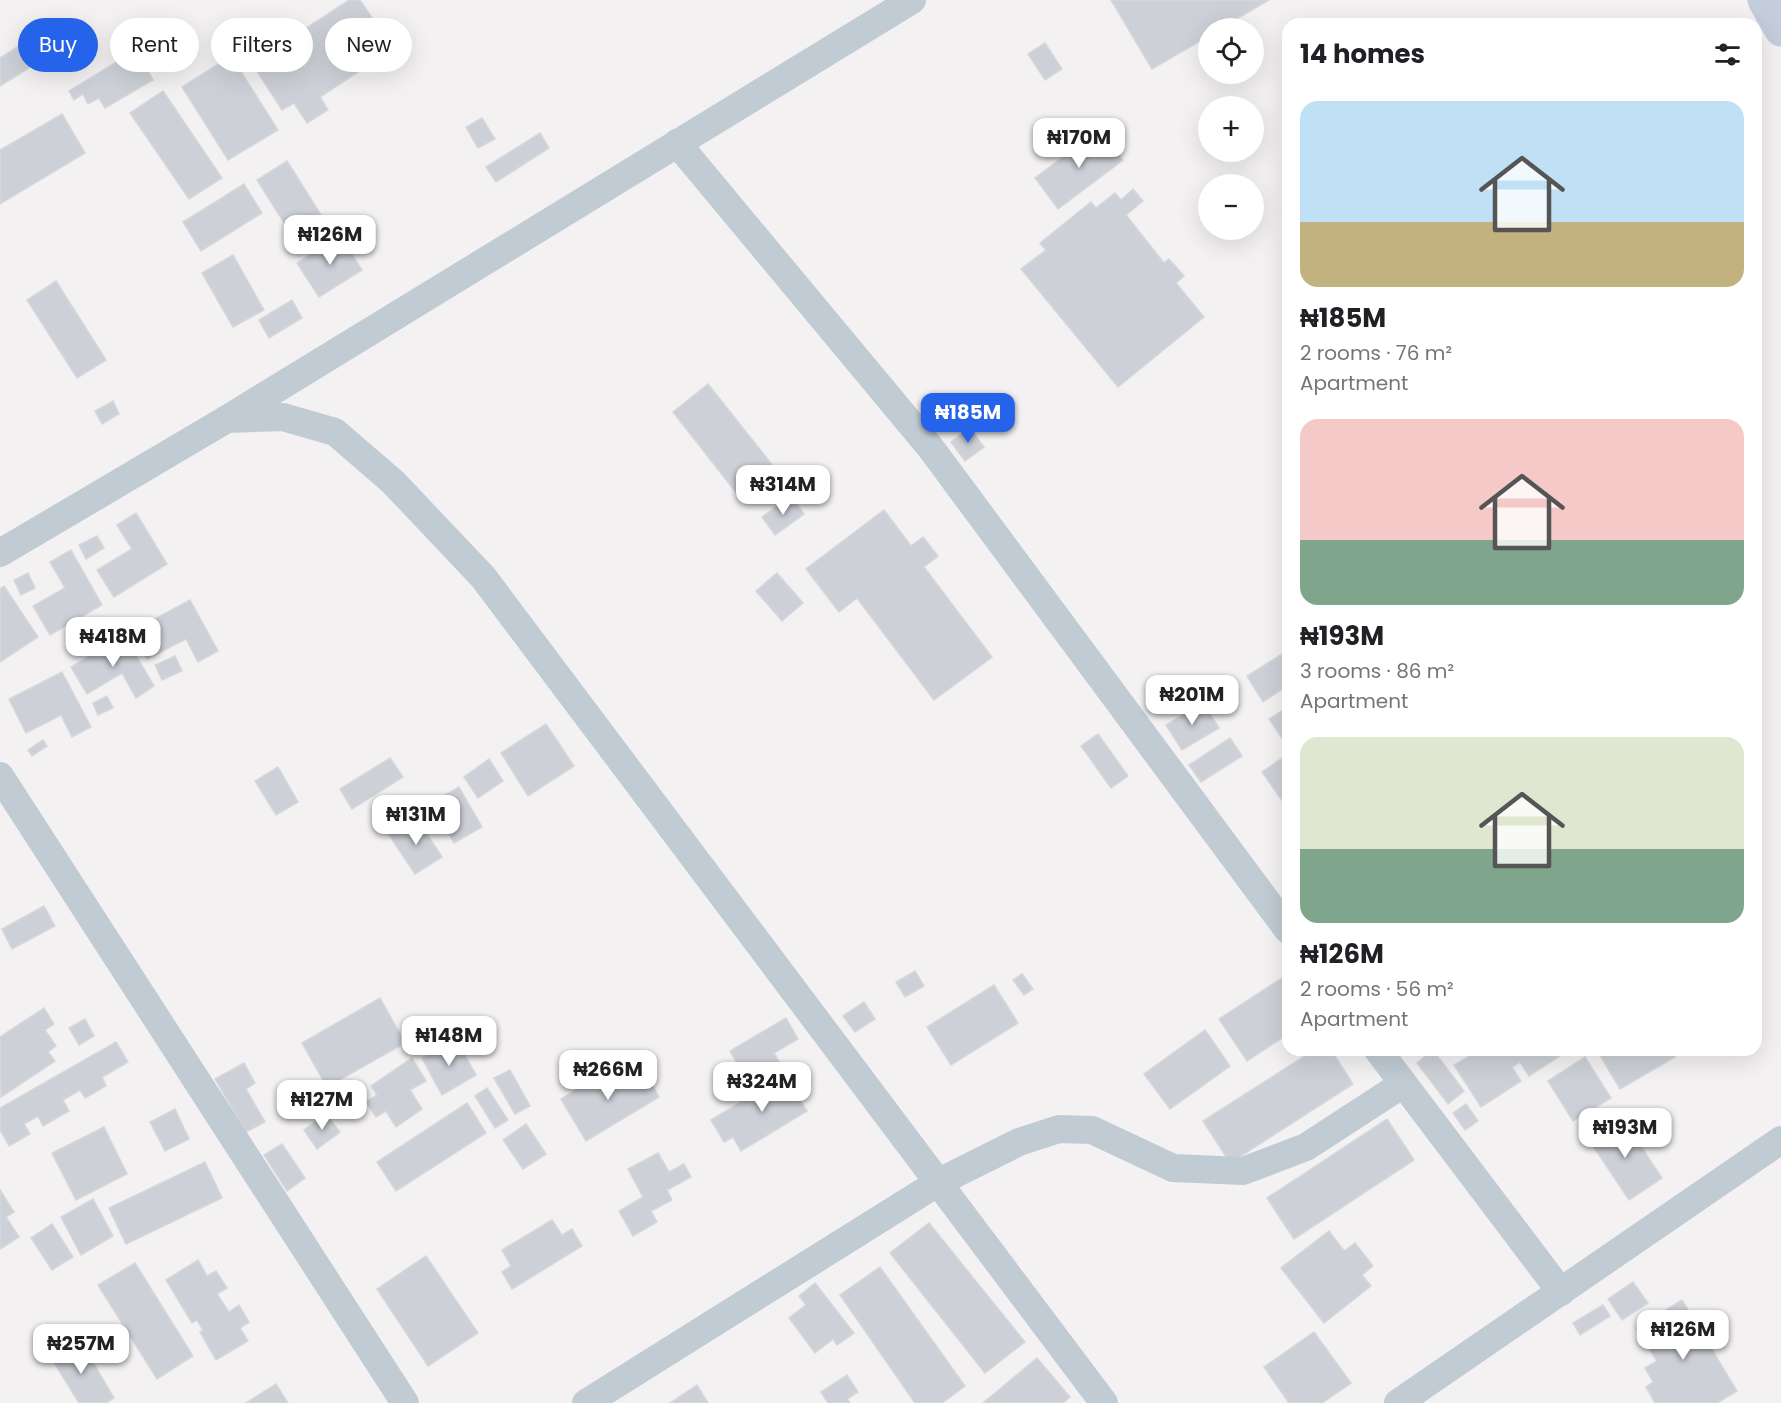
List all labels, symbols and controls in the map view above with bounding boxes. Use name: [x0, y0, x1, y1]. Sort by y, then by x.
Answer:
chip: Buy: [18, 18, 98, 72]
chip: Rent: [110, 18, 199, 72]
chip: Filters: [211, 18, 313, 72]
chip: New: [325, 18, 412, 72]
map controls: [1198, 18, 1264, 240]
button: locate: [1198, 18, 1264, 84]
text: 14 homes: [1300, 36, 1425, 72]
icon: filters: [1711, 38, 1744, 71]
button: +: [1198, 96, 1264, 162]
pin: ₦170M: [1037, 118, 1121, 169]
text: ₦170M: [1047, 123, 1111, 151]
icon: home: [1468, 140, 1576, 248]
button: −: [1198, 174, 1264, 240]
pin: ₦126M: [288, 215, 372, 266]
text: ₦126M: [298, 220, 362, 248]
text: ₦185M: [1300, 300, 1386, 336]
text: 2 rooms · 76 m²: [1300, 339, 1452, 367]
text: Apartment: [1300, 369, 1408, 397]
pin: ₦185M: [926, 393, 1010, 444]
text: ₦185M: [935, 398, 1001, 426]
icon: home: [1468, 458, 1576, 566]
pin: ₦314M: [741, 465, 825, 516]
text: ₦314M: [750, 470, 816, 498]
pin: ₦418M: [71, 617, 155, 668]
text: ₦193M: [1300, 618, 1384, 654]
text: ₦418M: [80, 622, 146, 650]
text: 3 rooms · 86 m²: [1300, 657, 1454, 685]
pin: ₦201M: [1150, 675, 1234, 726]
text: ₦201M: [1160, 680, 1224, 708]
text: Apartment: [1300, 687, 1408, 715]
icon: home: [1468, 776, 1576, 884]
pin: ₦131M: [374, 795, 458, 846]
text: ₦131M: [386, 800, 446, 828]
text: ₦126M: [1300, 936, 1384, 972]
text: 2 rooms · 56 m²: [1300, 975, 1454, 1003]
text: Apartment: [1300, 1005, 1408, 1033]
pin: ₦148M: [407, 1016, 491, 1067]
text: ₦148M: [416, 1021, 482, 1049]
pin: ₦266M: [566, 1050, 650, 1101]
text: ₦266M: [573, 1055, 643, 1083]
pin: ₦324M: [720, 1062, 804, 1113]
text: ₦324M: [727, 1067, 797, 1095]
pin: ₦127M: [280, 1080, 364, 1131]
text: ₦127M: [291, 1085, 353, 1113]
pin: ₦193M: [1583, 1108, 1667, 1159]
text: ₦193M: [1593, 1113, 1657, 1141]
pin: ₦126M: [1641, 1310, 1725, 1361]
text: ₦126M: [1651, 1315, 1715, 1343]
pin: ₦257M: [39, 1324, 123, 1375]
text: ₦257M: [47, 1329, 115, 1357]

